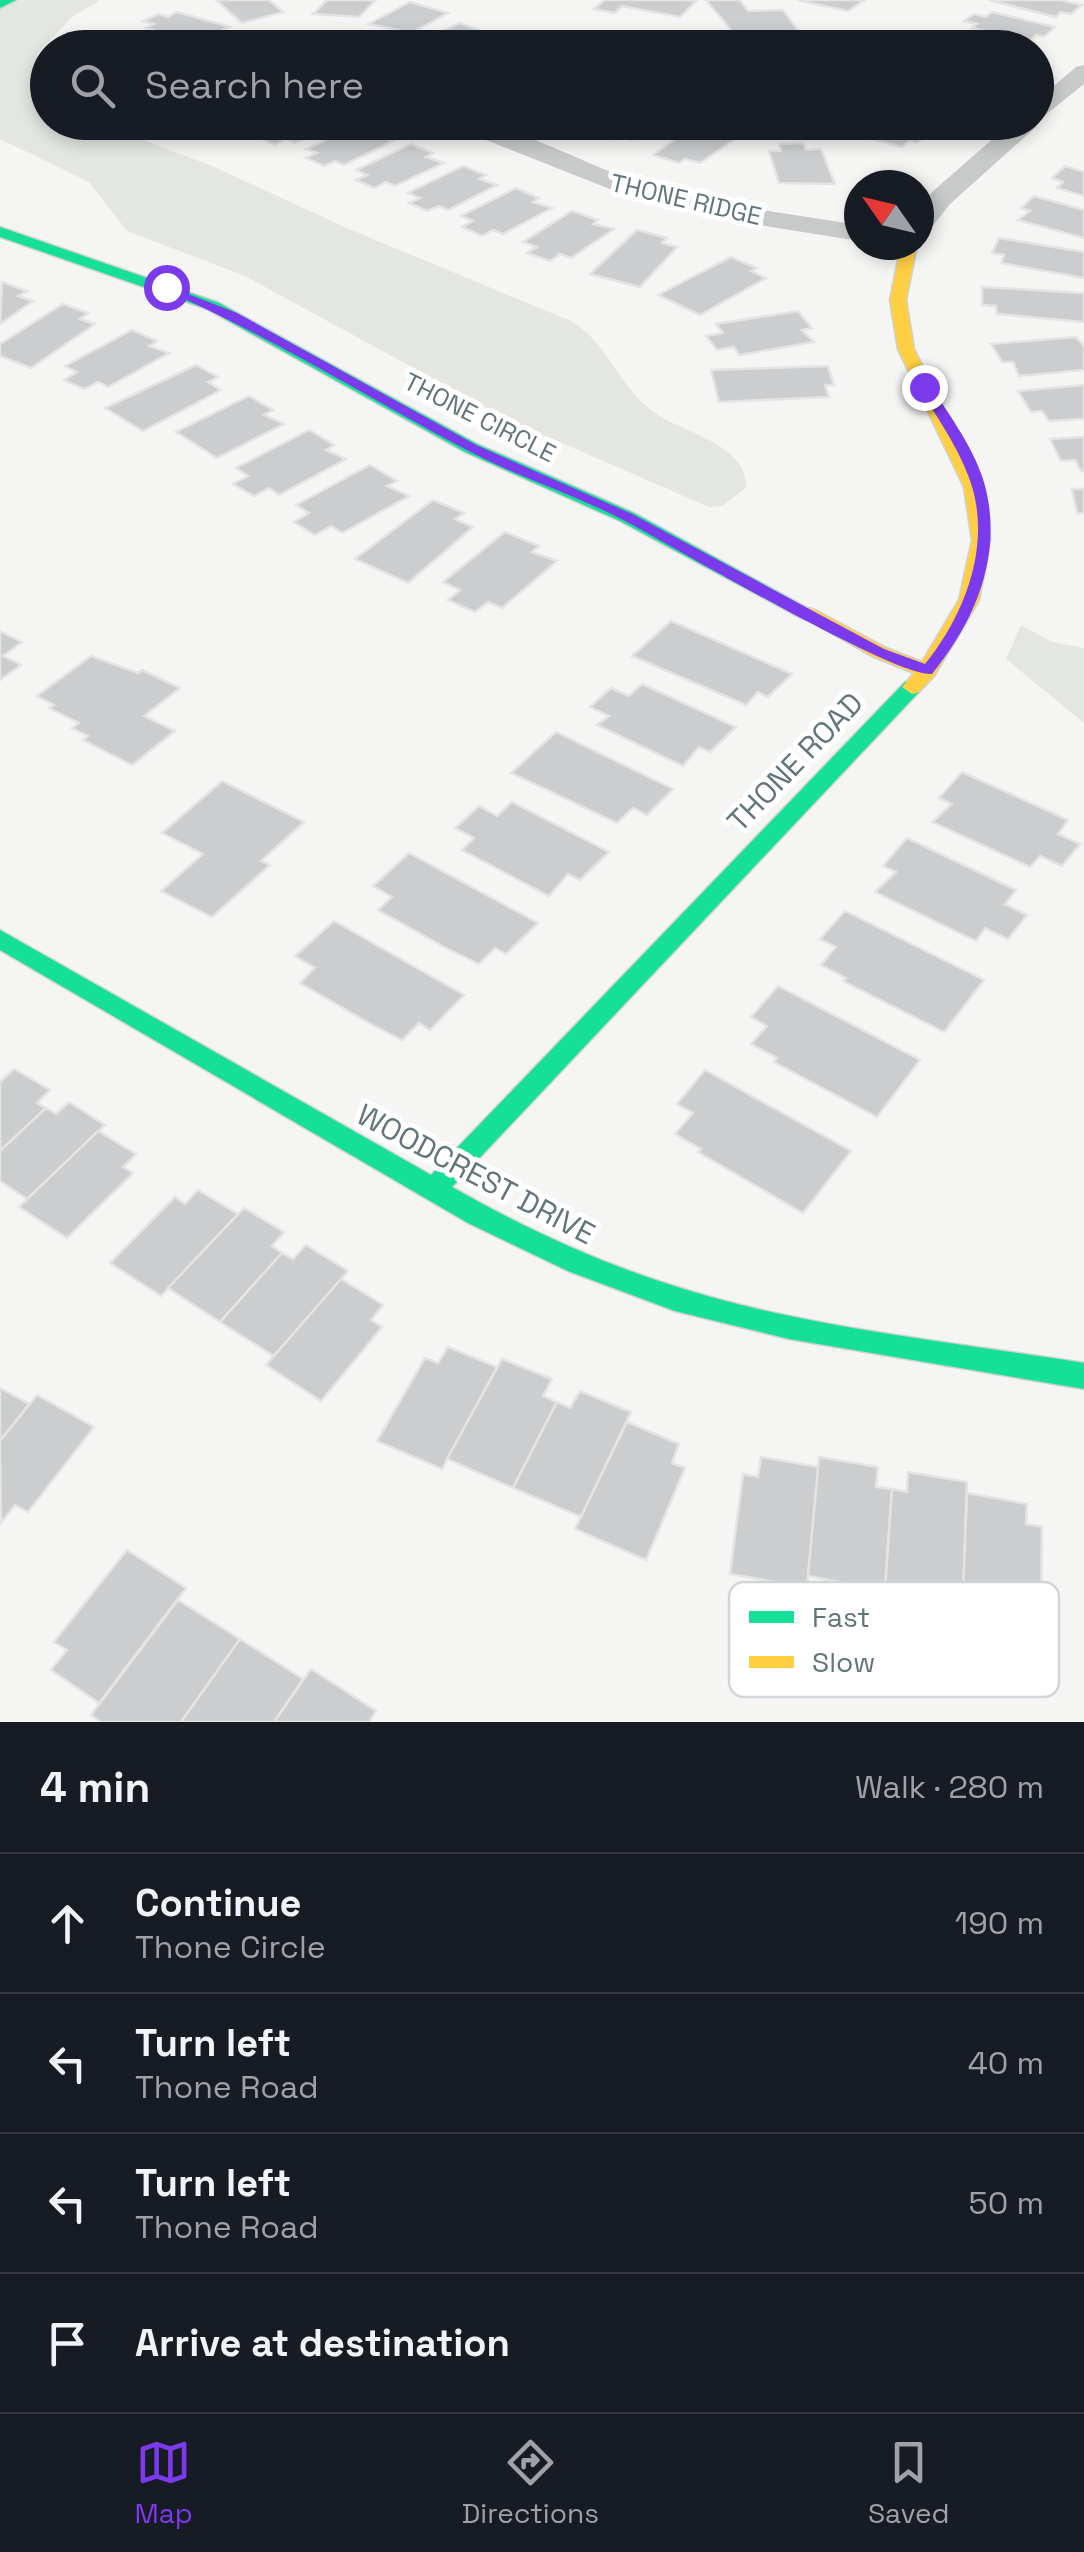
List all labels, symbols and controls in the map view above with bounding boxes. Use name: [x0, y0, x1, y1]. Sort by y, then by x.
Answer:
search box: [30, 30, 1054, 140]
icon: search: [65, 58, 120, 113]
text: Search here: [145, 61, 364, 109]
street label: THONE RIDGE: [607, 166, 765, 232]
north arrow: [844, 170, 934, 260]
route start: [144, 265, 190, 311]
street label: THONE CIRCLE: [398, 365, 562, 469]
route end: [902, 365, 948, 411]
street label: THONE ROAD: [719, 684, 871, 840]
street label: WOODCREST DRIVE: [350, 1095, 602, 1253]
legend: [729, 1582, 1059, 1697]
text: Fast: [812, 1599, 870, 1635]
text: Slow: [812, 1644, 875, 1680]
text: 4 min: [40, 1761, 150, 1814]
text: Walk · 280 m: [855, 1767, 1044, 1807]
text: Continue: [135, 1879, 301, 1927]
icon: ahead: [40, 1896, 95, 1951]
text: 190 m: [955, 1903, 1044, 1943]
text: Thone Circle: [135, 1927, 326, 1967]
text: Turn left: [135, 2019, 291, 2067]
icon: left: [40, 2036, 95, 2091]
text: 40 m: [968, 2043, 1044, 2083]
text: Thone Road: [135, 2067, 319, 2107]
text: Turn left: [135, 2159, 291, 2207]
icon: left: [40, 2176, 95, 2231]
text: 50 m: [969, 2183, 1044, 2223]
text: Thone Road: [135, 2207, 319, 2247]
icon: arrive: [40, 2316, 95, 2371]
text: Arrive at destination: [135, 2319, 510, 2367]
tab: Map: [134, 2435, 193, 2531]
tab: Directions: [462, 2435, 599, 2531]
tab: Saved: [868, 2435, 950, 2531]

